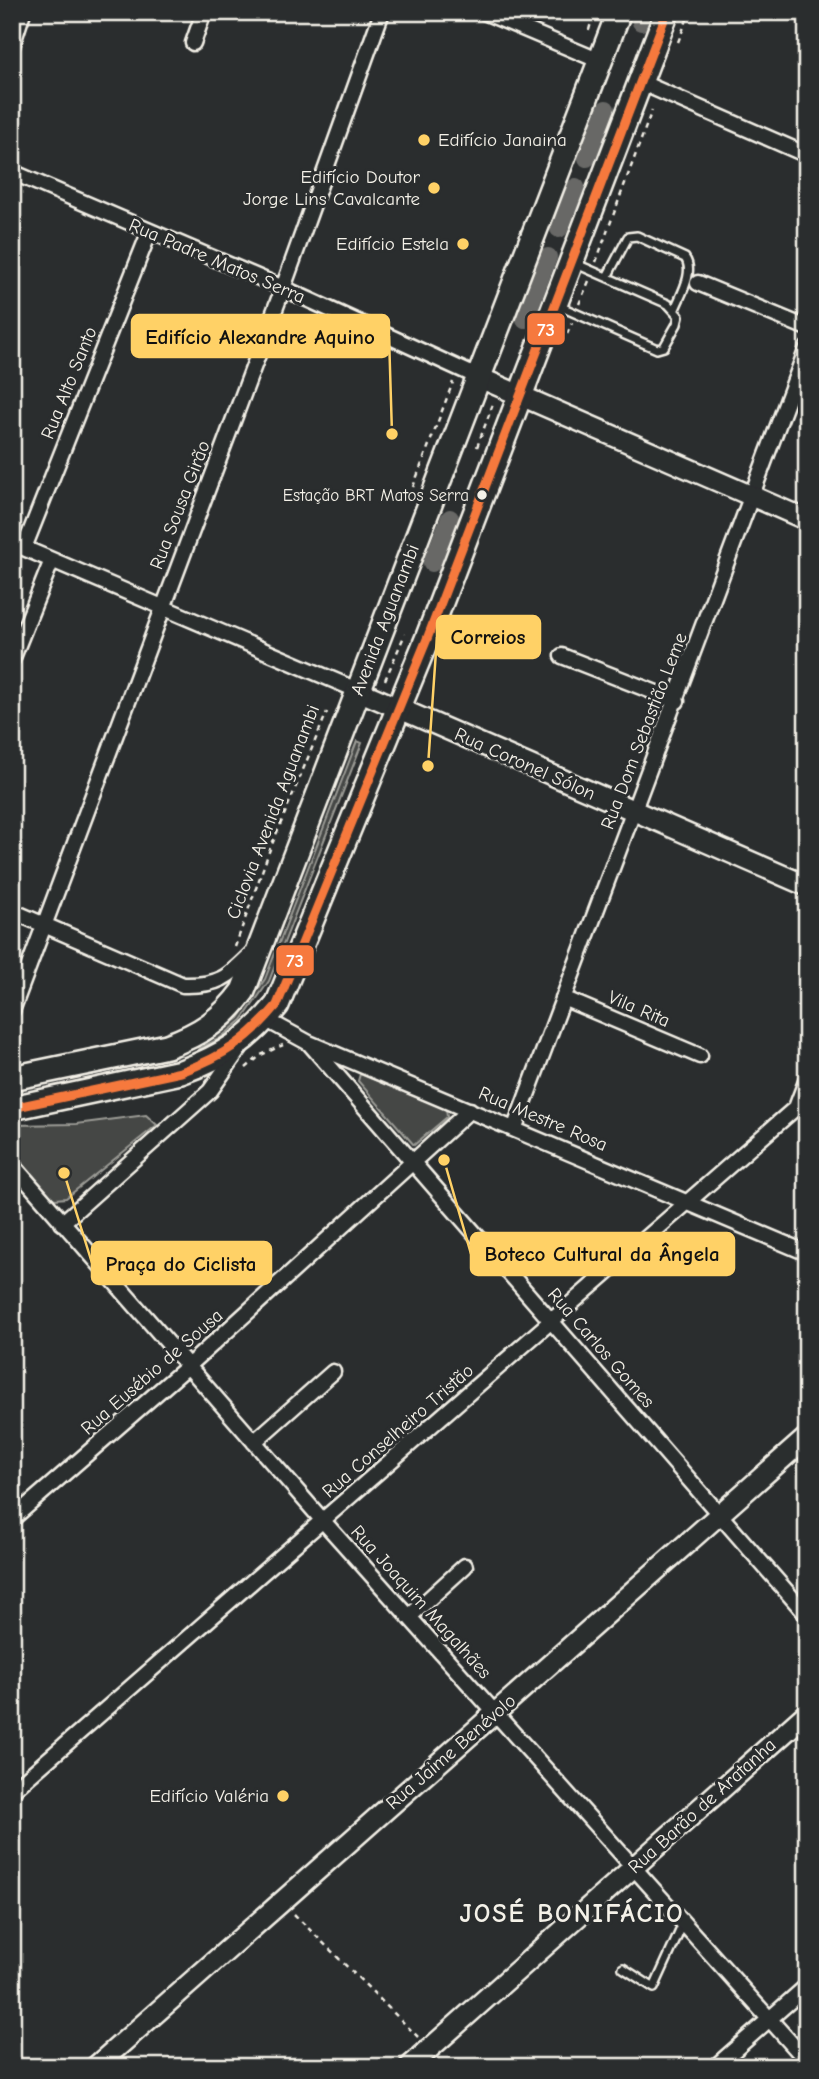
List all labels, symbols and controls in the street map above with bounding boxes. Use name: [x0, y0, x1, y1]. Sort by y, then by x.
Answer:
place label: Edifício Janaina: [438, 129, 567, 151]
marker: Edifício Janaina: [416, 132, 432, 148]
place label: Edifício Doutor Jorge Lins Cavalcante: [243, 166, 420, 210]
marker: Edifício Doutor Jorge Lins Cavalcante: [426, 180, 442, 196]
street label: Rua Padre Matos Serra: [126, 214, 308, 308]
place label: Edifício Estela: [336, 233, 449, 255]
marker: Edifício Estela: [455, 236, 471, 252]
line badge: 73: [526, 312, 566, 346]
callout: Edifício Alexandre Aquino: [132, 315, 389, 357]
text: 73: [537, 319, 555, 341]
street label: Rua Alto Santo: [36, 324, 102, 442]
text: Edifício Alexandre Aquino: [145, 325, 375, 349]
street label: Rua Sousa Girão: [145, 437, 215, 573]
place label: Estação BRT Matos Serra: [283, 486, 469, 505]
marker: Estação BRT Matos Serra: [475, 488, 489, 502]
street label: Avenida Aguanambi: [346, 541, 424, 699]
callout: Correios: [437, 616, 540, 658]
text: Correios: [451, 625, 526, 649]
street label: Rua Dom Sebastião Leme: [596, 629, 692, 833]
street label: Ciclovia Avenida Aguanambi: [222, 702, 324, 922]
street label: Rua Coronel Sólon: [451, 723, 599, 805]
line badge: 73: [275, 944, 315, 977]
text: 73: [286, 950, 304, 972]
street label: Vila Rita: [605, 986, 673, 1032]
street label: Rua Mestre Rosa: [475, 1082, 611, 1156]
callout: Boteco Cultural da Ângela: [471, 1233, 734, 1275]
callout: Praça do Ciclista: [92, 1242, 271, 1284]
text: Boteco Cultural da Ângela: [484, 1242, 720, 1266]
text: Praça do Ciclista: [105, 1252, 257, 1276]
street label: Rua Carlos Gomes: [543, 1284, 659, 1412]
street label: Rua Eusébio de Sousa: [77, 1305, 227, 1439]
street label: Rua Conselheiro Tristão: [318, 1359, 478, 1503]
street label: Rua Joaquim Magalhães: [346, 1521, 496, 1683]
street label: Rua Jaime Benévolo: [382, 1690, 520, 1814]
street label: Rua Barão de Aratanha: [624, 1734, 780, 1878]
place label: Edifício Valéria: [149, 1785, 269, 1807]
marker: Edifício Valéria: [275, 1788, 291, 1804]
district label: JOSÉ BONIFÁCIO: [459, 1898, 685, 1929]

